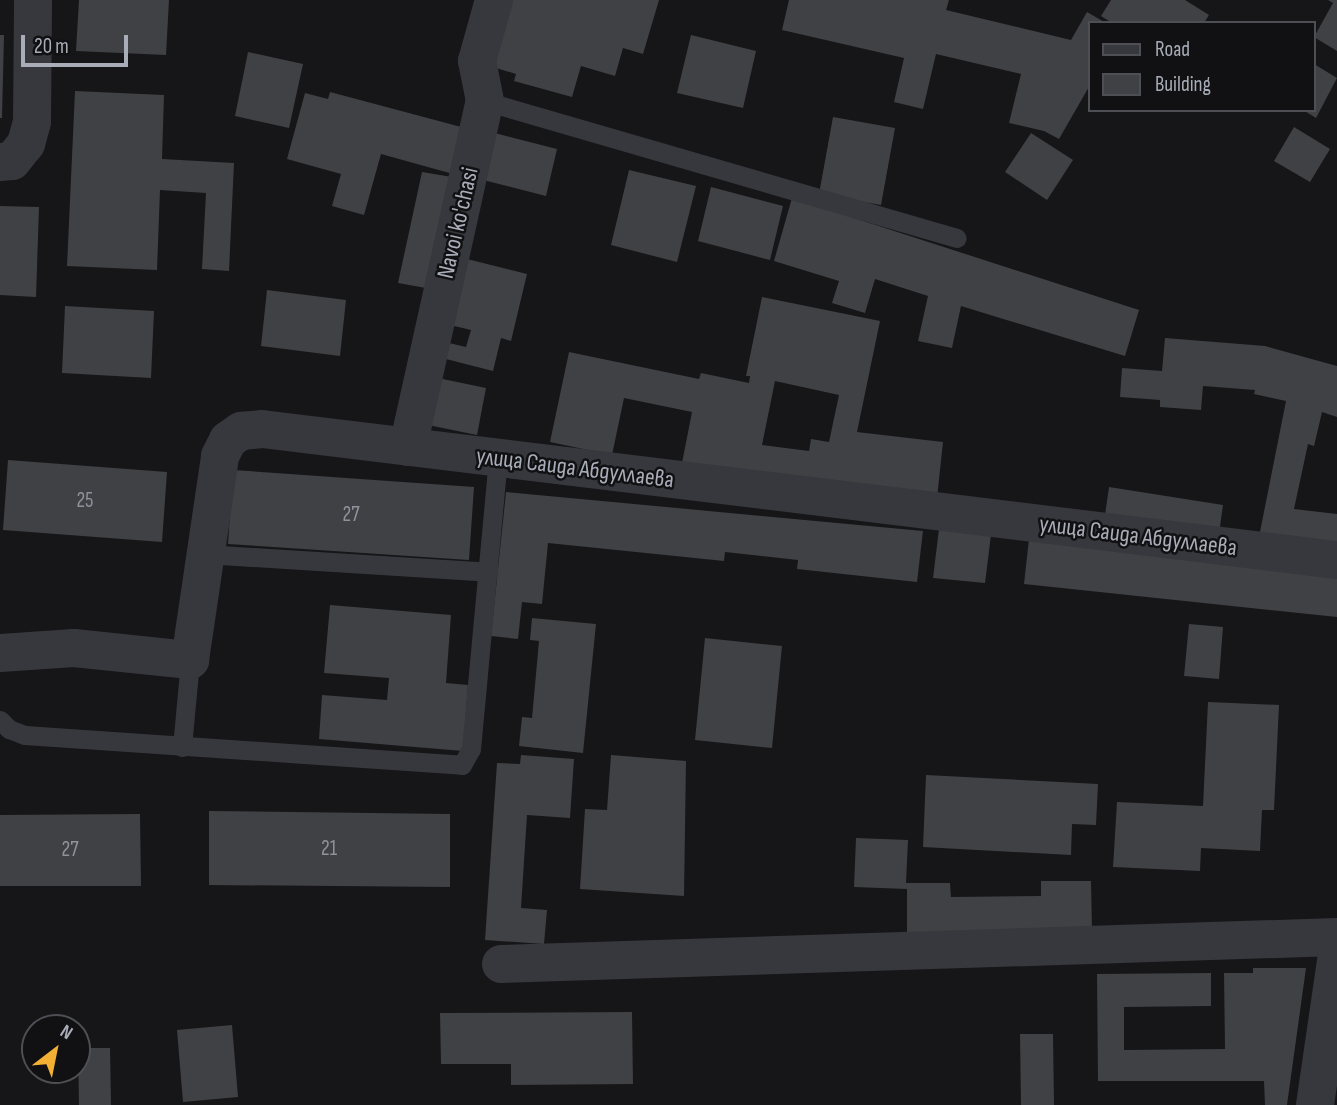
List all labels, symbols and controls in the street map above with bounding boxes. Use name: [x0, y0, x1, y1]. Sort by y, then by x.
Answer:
scale bar: [24, 21, 131, 65]
legend: [1088, 21, 1316, 112]
text: 20 m: [34, 34, 69, 59]
text: Road: [1155, 37, 1190, 62]
text: Building: [1155, 72, 1211, 97]
street label: Navoi ko'chasi: [431, 165, 485, 281]
street label: улица Саида Абдуллаева: [475, 442, 675, 494]
house number: 25: [76, 488, 94, 514]
house number: 27: [342, 502, 360, 528]
street label: улица Саида Абдуллаева: [1038, 510, 1238, 562]
house number: 21: [321, 836, 337, 862]
house number: 27: [61, 837, 79, 863]
north arrow: [21, 1014, 91, 1084]
text: N: [56, 1020, 77, 1045]

